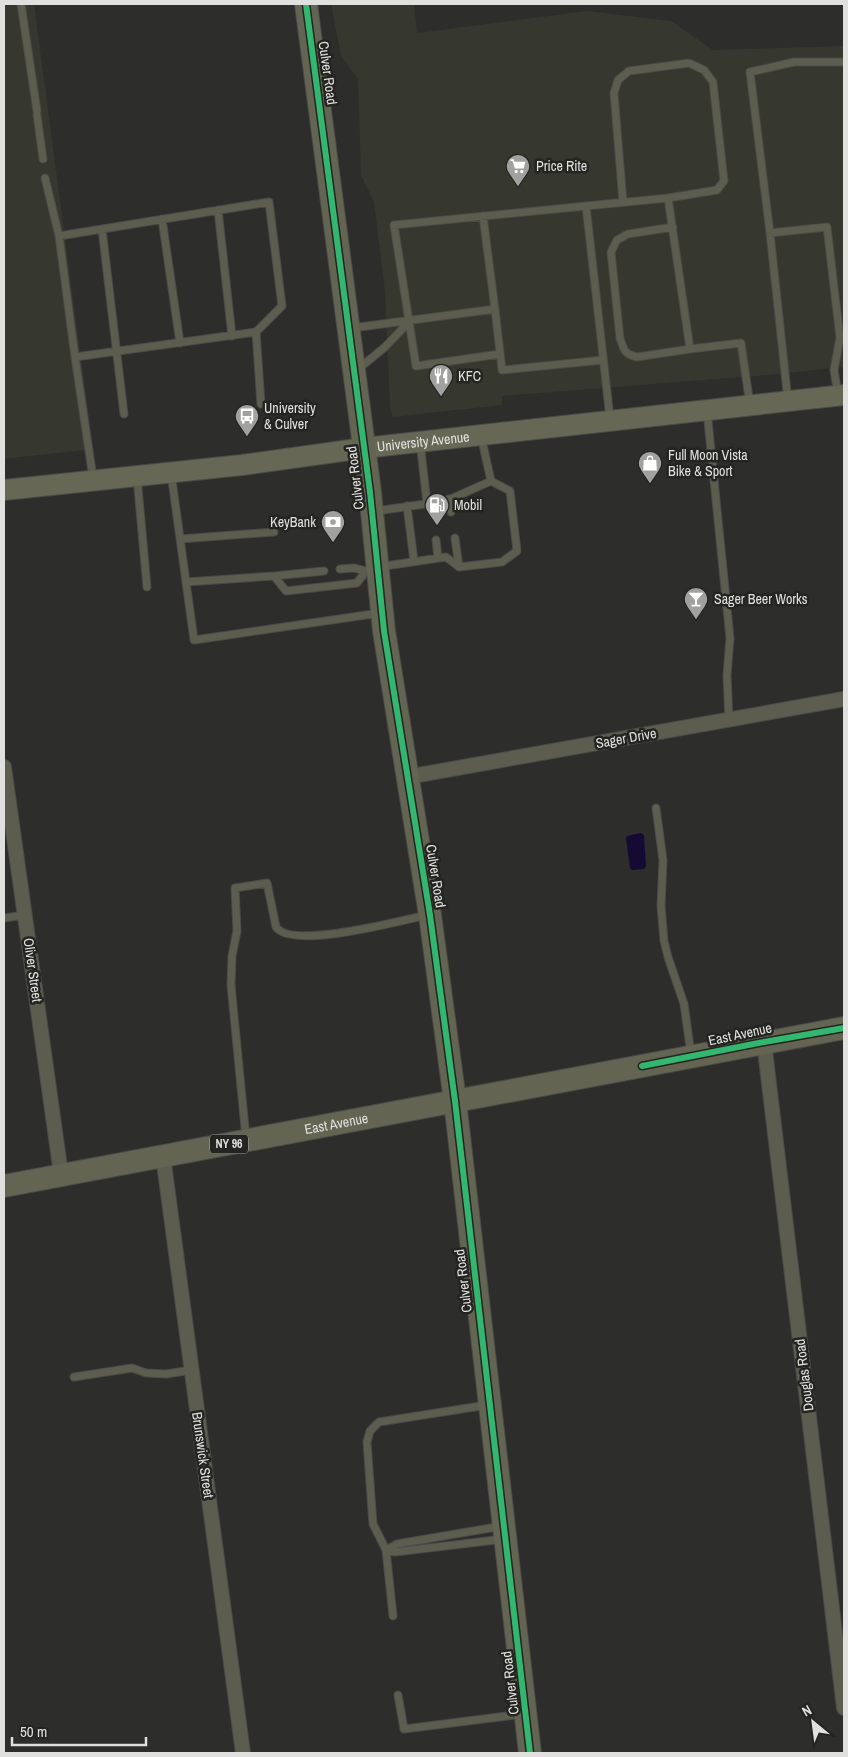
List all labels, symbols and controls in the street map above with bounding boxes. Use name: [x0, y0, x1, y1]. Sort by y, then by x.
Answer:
street label: Culver Road: [315, 40, 341, 106]
supermarket icon: Price Rite: [505, 153, 531, 187]
place label: Price Rite: [536, 157, 587, 175]
restaurant icon: KFC: [428, 363, 454, 397]
place label: KFC: [458, 367, 481, 385]
place label: University & Culver: [264, 399, 316, 433]
bus stop icon: University & Culver: [234, 403, 260, 437]
street label: University Avenue: [376, 427, 470, 456]
street label: Culver Road: [342, 445, 368, 511]
place label: Full Moon Vista Bike & Sport: [668, 446, 748, 480]
shop icon: Full Moon Vista Bike & Sport: [637, 450, 663, 484]
fuel station icon: Mobil: [424, 492, 450, 526]
place label: Mobil: [454, 496, 482, 514]
bank icon: KeyBank: [320, 509, 346, 543]
place label: KeyBank: [270, 513, 316, 531]
bar icon: Sager Beer Works: [683, 586, 709, 620]
place label: Sager Beer Works: [714, 590, 808, 608]
street label: Sager Drive: [594, 724, 658, 752]
street label: Culver Road: [422, 843, 450, 909]
street label: Oliver Street: [20, 937, 46, 1003]
street label: East Avenue: [707, 1019, 773, 1049]
street label: East Avenue: [303, 1109, 369, 1138]
road number: NY 96: [210, 1134, 248, 1154]
street label: Culver Road: [450, 1248, 476, 1314]
street label: Douglas Road: [791, 1338, 817, 1412]
street label: Brunswick Street: [188, 1411, 218, 1499]
street label: Culver Road: [497, 1650, 523, 1716]
north arrow: [788, 1697, 838, 1747]
text: N: [799, 1701, 815, 1721]
scale bar: [12, 1714, 146, 1746]
text: 50 m: [20, 1721, 47, 1742]

